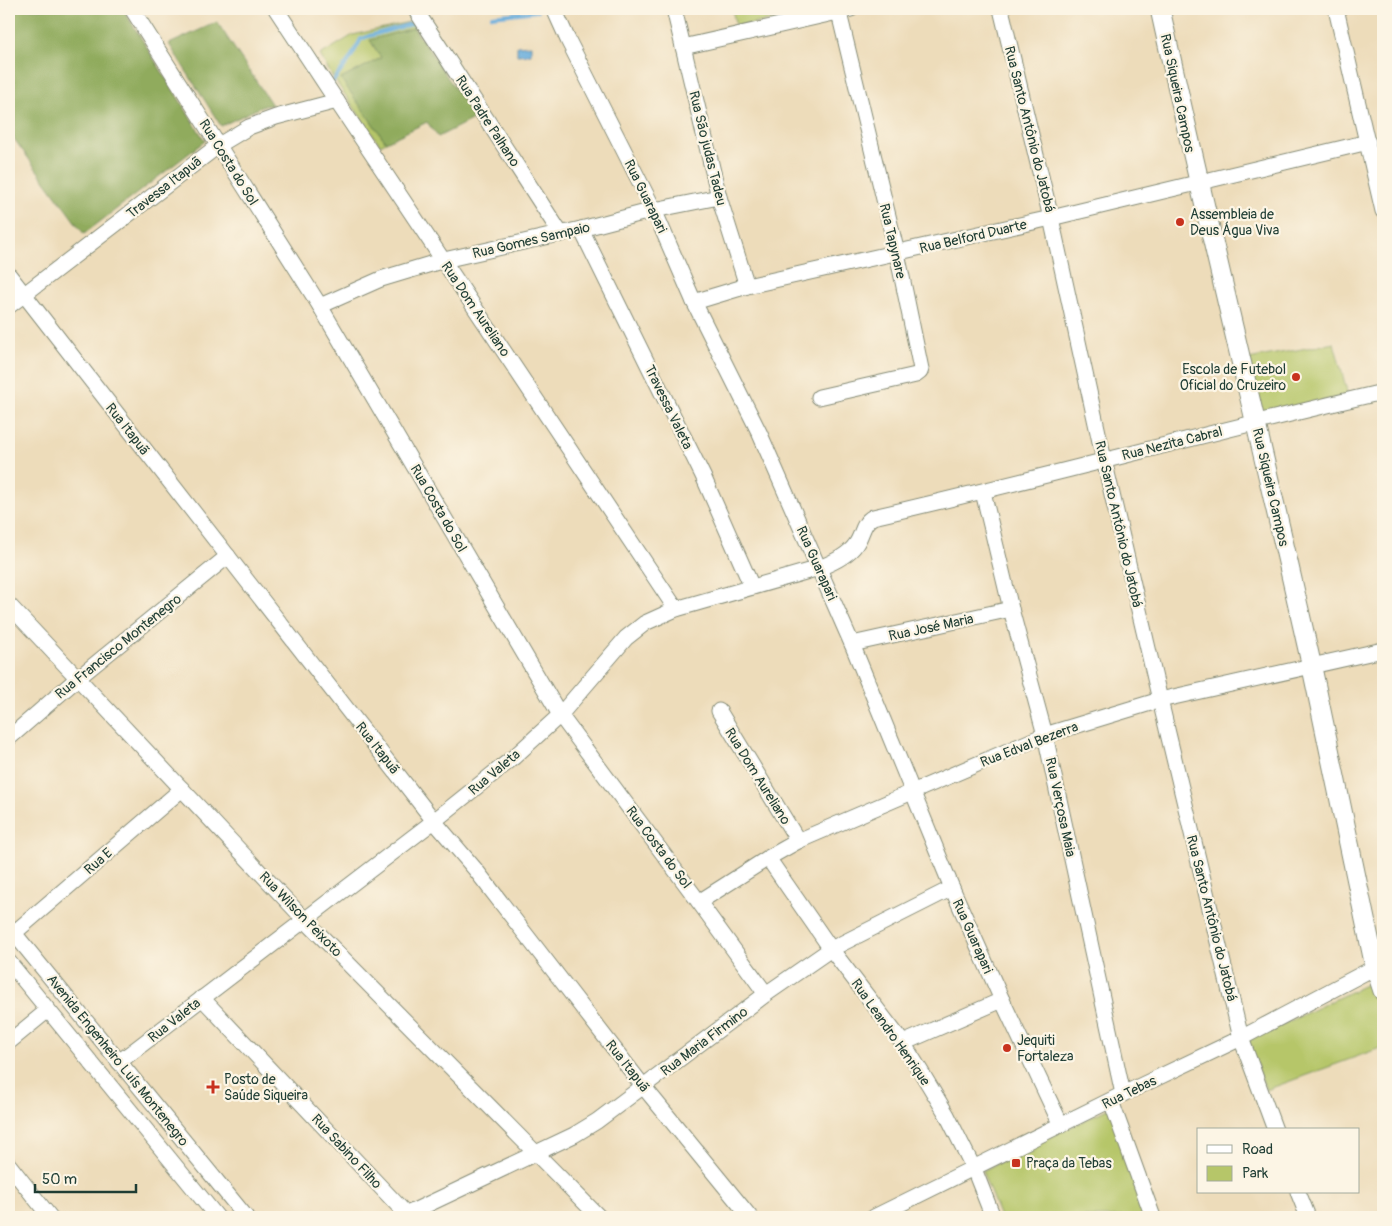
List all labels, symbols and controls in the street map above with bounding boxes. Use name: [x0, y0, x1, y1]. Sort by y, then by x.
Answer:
street label: Rua Siqueira Campos: [1157, 32, 1199, 155]
street label: Rua Santo Antônio do Jatobá: [1001, 44, 1058, 214]
street label: Rua Padre Palhano: [452, 72, 524, 170]
street label: Rua São judas Tadeu: [685, 89, 730, 207]
street label: Rua Costa do Sol: [195, 116, 262, 209]
street label: Travessa Itapuã: [123, 153, 205, 222]
street label: Rua Guarapari: [620, 157, 671, 236]
street label: Rua Tapynare: [876, 202, 909, 281]
place label: Assembleia de Deus Água Viva: [1190, 206, 1279, 239]
street label: Rua Belford Duarte: [918, 216, 1028, 257]
marker: Assembleia de Deus Água Viva: [1174, 216, 1186, 228]
street label: Rua Gomes Sampaio: [471, 219, 592, 262]
street label: Rua Dom Aureliano: [438, 259, 514, 360]
place label: Escola de Futebol Oficial do Cruzeiro: [1180, 361, 1286, 394]
street label: Travessa Valeta: [641, 362, 696, 452]
marker: Escola de Futebol Oficial do Cruzeiro: [1290, 371, 1302, 383]
street label: Rua Itapuã: [102, 400, 153, 459]
street label: Rua Nezita Cabral: [1120, 423, 1224, 464]
street label: Rua Siqueira Campos: [1249, 426, 1293, 549]
street label: Rua Santo Antônio do Jatobá: [1091, 439, 1146, 609]
street label: Rua Costa do Sol: [407, 461, 471, 555]
street label: Rua Guarapari: [793, 523, 841, 603]
street label: Rua Francisco Montenegro: [52, 590, 185, 702]
street label: Rua José Maria: [887, 610, 975, 645]
street label: Rua Edval Bezerra: [978, 718, 1081, 771]
street label: Rua Itapuã: [352, 719, 403, 778]
street label: Rua Dom Aureliano: [721, 725, 794, 828]
street label: Rua Valeta: [465, 746, 524, 799]
street label: Rua Verçosa Maia: [1042, 756, 1079, 858]
street label: Rua Costa do Sol: [622, 803, 695, 892]
street label: Rua Santo Antônio do Jatobá: [1183, 833, 1240, 1003]
street label: Rua E: [81, 844, 116, 878]
street label: Rua Wilson Peixoto: [256, 868, 346, 961]
street label: Rua Guarapari: [949, 896, 997, 976]
street label: Avenida Engenheiro Luís Montenegro: [43, 971, 192, 1150]
street label: Rua Leandro Henrique: [847, 976, 934, 1089]
street label: Rua Valeta: [145, 995, 204, 1046]
street label: Rua Maria Firmino: [657, 1003, 752, 1080]
place label: Jequiti Fortaleza: [1017, 1032, 1073, 1065]
street label: Rua Itapuã: [602, 1037, 653, 1096]
marker: Jequiti Fortaleza: [1001, 1042, 1013, 1054]
place label: Posto de Saúde Siqueira: [224, 1071, 308, 1104]
street label: Rua Tebas: [1099, 1072, 1160, 1113]
marker: Posto de Saúde Siqueira: [206, 1080, 220, 1094]
street label: Rua Sabino Filho: [308, 1111, 386, 1192]
legend: [1197, 1128, 1360, 1194]
text: Road: [1242, 1140, 1273, 1159]
place label: Praça da Tebas: [1026, 1155, 1112, 1172]
marker: Praça da Tebas: [1010, 1157, 1022, 1169]
scale bar: [35, 1161, 136, 1193]
text: Park: [1242, 1164, 1269, 1183]
text: 50 m: [42, 1170, 77, 1189]

